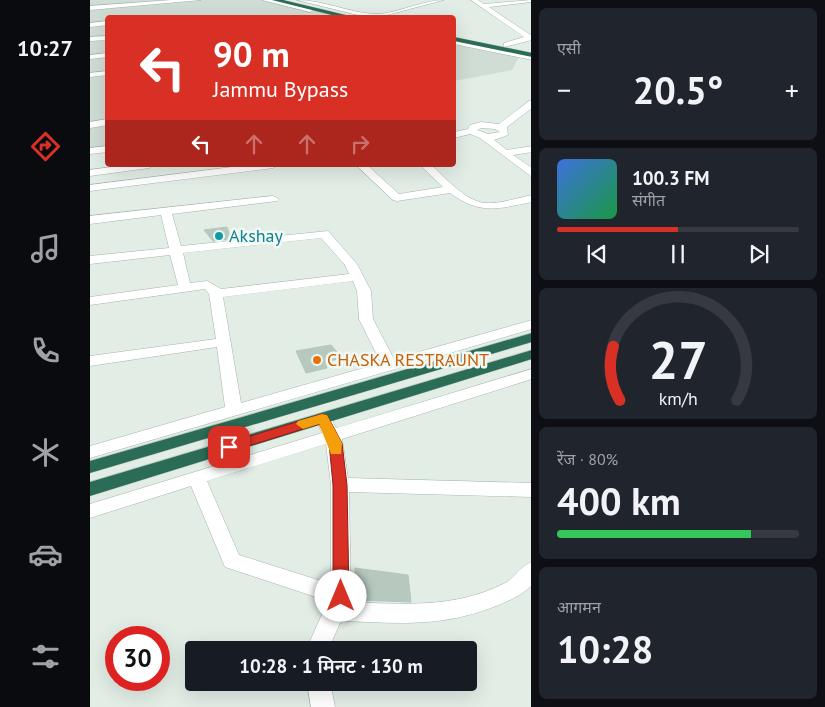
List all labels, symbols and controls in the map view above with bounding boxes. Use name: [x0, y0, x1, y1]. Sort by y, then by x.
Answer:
text: 90 m: [213, 31, 290, 77]
text: 10:27: [17, 34, 73, 62]
icon: left: [130, 35, 195, 100]
text: एसी: [557, 38, 581, 58]
text: 20.5°: [633, 65, 723, 114]
text: −: [557, 71, 571, 108]
text: +: [785, 71, 799, 108]
text: Jammu Bypass: [213, 75, 348, 103]
icon: directions: [28, 129, 63, 164]
icon: left: [187, 130, 215, 158]
icon: ahead: [240, 130, 268, 158]
icon: ahead: [293, 130, 321, 158]
icon: right: [346, 130, 374, 158]
text: 100.3 FM: [632, 166, 709, 190]
text: संगीत: [632, 190, 665, 210]
place label: Akshay: [229, 224, 284, 247]
marker: Akshay: [213, 230, 225, 242]
icon: music: [28, 231, 63, 266]
icon: previous: [583, 240, 611, 268]
icon: pause: [664, 240, 692, 268]
icon: next: [745, 240, 773, 268]
text: 27: [649, 326, 707, 393]
icon: phone: [28, 333, 63, 368]
place label: CHASKA RESTRAUNT: [327, 348, 489, 371]
marker: CHASKA RESTRAUNT: [311, 354, 323, 366]
text: km/h: [658, 387, 698, 410]
pin: [208, 426, 250, 468]
icon: arrive: [215, 433, 243, 461]
icon: climate: [28, 435, 63, 470]
text: रेंज · 80%: [557, 449, 618, 469]
text: 400 km: [557, 476, 681, 525]
icon: car: [28, 537, 63, 572]
position arrow: [314, 569, 366, 621]
text: आगमन: [557, 597, 601, 617]
text: 10:28: [557, 624, 653, 673]
speed limit sign: 30: [105, 626, 170, 691]
icon: filters: [28, 639, 63, 674]
text: 10:28 · 1 मिनट · 130 m: [239, 654, 423, 678]

